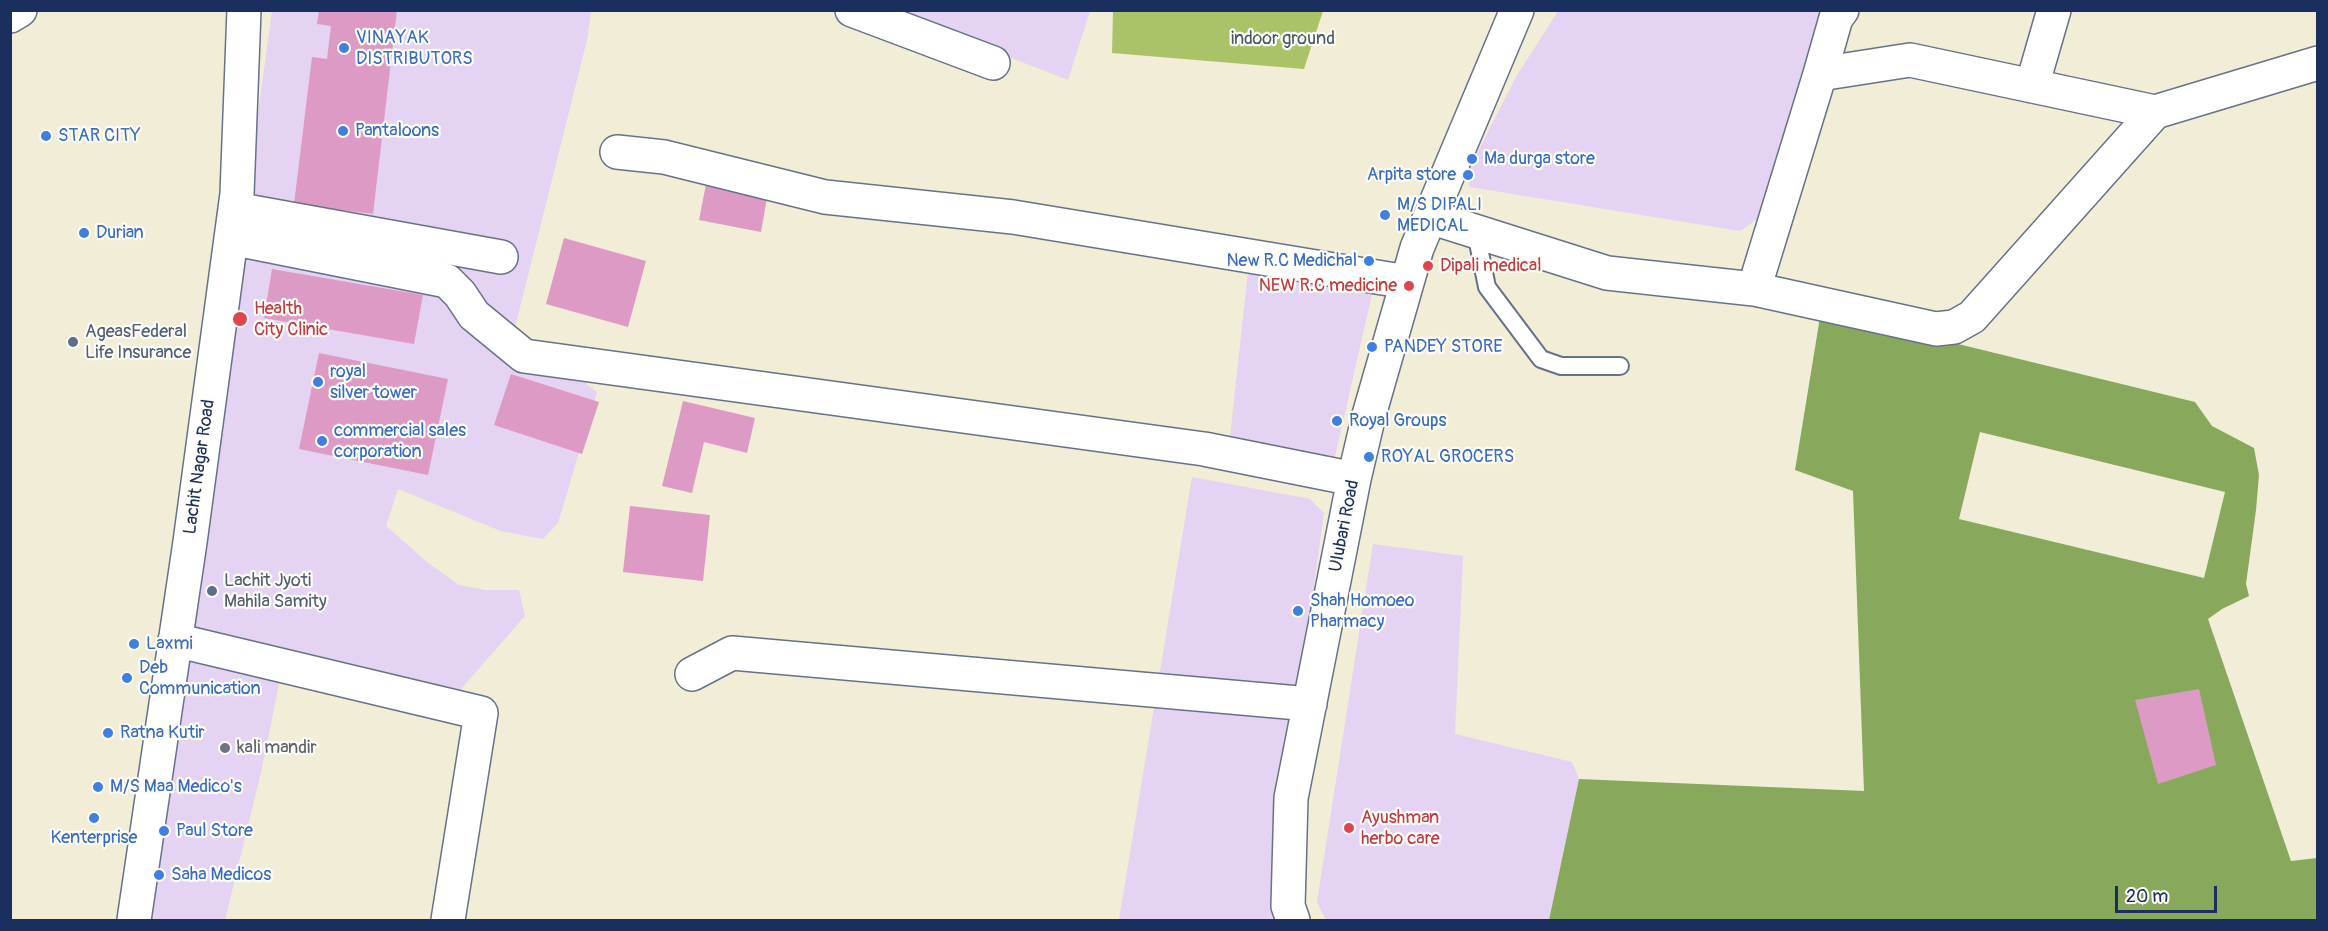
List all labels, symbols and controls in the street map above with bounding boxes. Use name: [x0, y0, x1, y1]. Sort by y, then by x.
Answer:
place label: VINAYAK DISTRIBUTORS: [356, 27, 473, 70]
park label: indoor ground: [1231, 28, 1335, 50]
marker: VINAYAK DISTRIBUTORS: [337, 41, 351, 55]
place label: Pantaloons: [355, 120, 439, 142]
marker: Pantaloons: [336, 124, 350, 138]
place label: STAR CITY: [58, 125, 141, 147]
marker: STAR CITY: [39, 129, 53, 143]
place label: Ma durga store: [1484, 148, 1595, 170]
marker: Ma durga store: [1465, 152, 1479, 166]
place label: Arpita store: [1367, 164, 1456, 186]
marker: Arpita store: [1461, 168, 1475, 182]
place label: M/S DIPALI MEDICAL: [1397, 194, 1482, 236]
marker: M/S DIPALI MEDICAL: [1378, 208, 1392, 222]
place label: Durian: [96, 222, 144, 244]
marker: Durian: [77, 226, 91, 240]
place label: New R.C Medichal: [1226, 250, 1357, 272]
marker: New R.C Medichal: [1362, 254, 1376, 268]
place label: Dipali medical: [1440, 255, 1541, 277]
marker: Dipali medical: [1421, 259, 1435, 273]
place label: NEW R.C medicine: [1259, 275, 1397, 297]
marker: NEW R.C medicine: [1402, 279, 1416, 293]
place label: Health City Clinic: [254, 298, 328, 340]
marker: Health City Clinic: [231, 310, 249, 328]
place label: AgeasFederal Life Insurance: [85, 321, 191, 364]
marker: AgeasFederal Life Insurance: [66, 335, 80, 349]
place label: PANDEY STORE: [1384, 336, 1503, 358]
marker: PANDEY STORE: [1365, 340, 1379, 354]
place label: royal silver tower: [330, 361, 417, 404]
marker: royal silver tower: [311, 375, 325, 389]
street label: Lachit Nagar Road: [180, 398, 220, 536]
place label: Royal Groups: [1349, 410, 1447, 432]
marker: Royal Groups: [1330, 414, 1344, 428]
place label: commercial sales corporation: [334, 420, 466, 462]
marker: commercial sales corporation: [315, 434, 329, 448]
place label: ROYAL GROCERS: [1381, 446, 1514, 468]
marker: ROYAL GROCERS: [1362, 450, 1376, 464]
street label: Ulubari Road: [1325, 478, 1365, 574]
place label: Lachit Jyoti Mahila Samity: [224, 570, 327, 612]
marker: Lachit Jyoti Mahila Samity: [205, 584, 219, 598]
place label: Shah Homoeo Pharmacy: [1310, 590, 1414, 632]
marker: Shah Homoeo Pharmacy: [1291, 604, 1305, 618]
place label: Laxmi: [146, 633, 193, 655]
marker: Laxmi: [127, 637, 141, 651]
place label: Deb Communication: [139, 657, 261, 700]
marker: Deb Communication: [120, 671, 134, 685]
place label: Ratna Kutir: [120, 722, 205, 744]
marker: Ratna Kutir: [101, 726, 115, 740]
place label: kali mandir: [237, 737, 317, 759]
marker: kali mandir: [218, 741, 232, 755]
place label: M/S Maa Medico's: [110, 776, 242, 798]
marker: M/S Maa Medico's: [91, 780, 105, 794]
place label: Ayushman herbo care: [1361, 807, 1440, 850]
marker: Kenterprise: [87, 811, 101, 825]
place label: Paul Store: [176, 820, 253, 842]
marker: Ayushman herbo care: [1342, 821, 1356, 835]
marker: Paul Store: [157, 824, 171, 838]
place label: Kenterprise: [51, 827, 137, 849]
place label: Saha Medicos: [171, 864, 271, 886]
marker: Saha Medicos: [152, 868, 166, 882]
scale bar: [2118, 874, 2220, 912]
text: 20 m: [2126, 885, 2168, 908]

